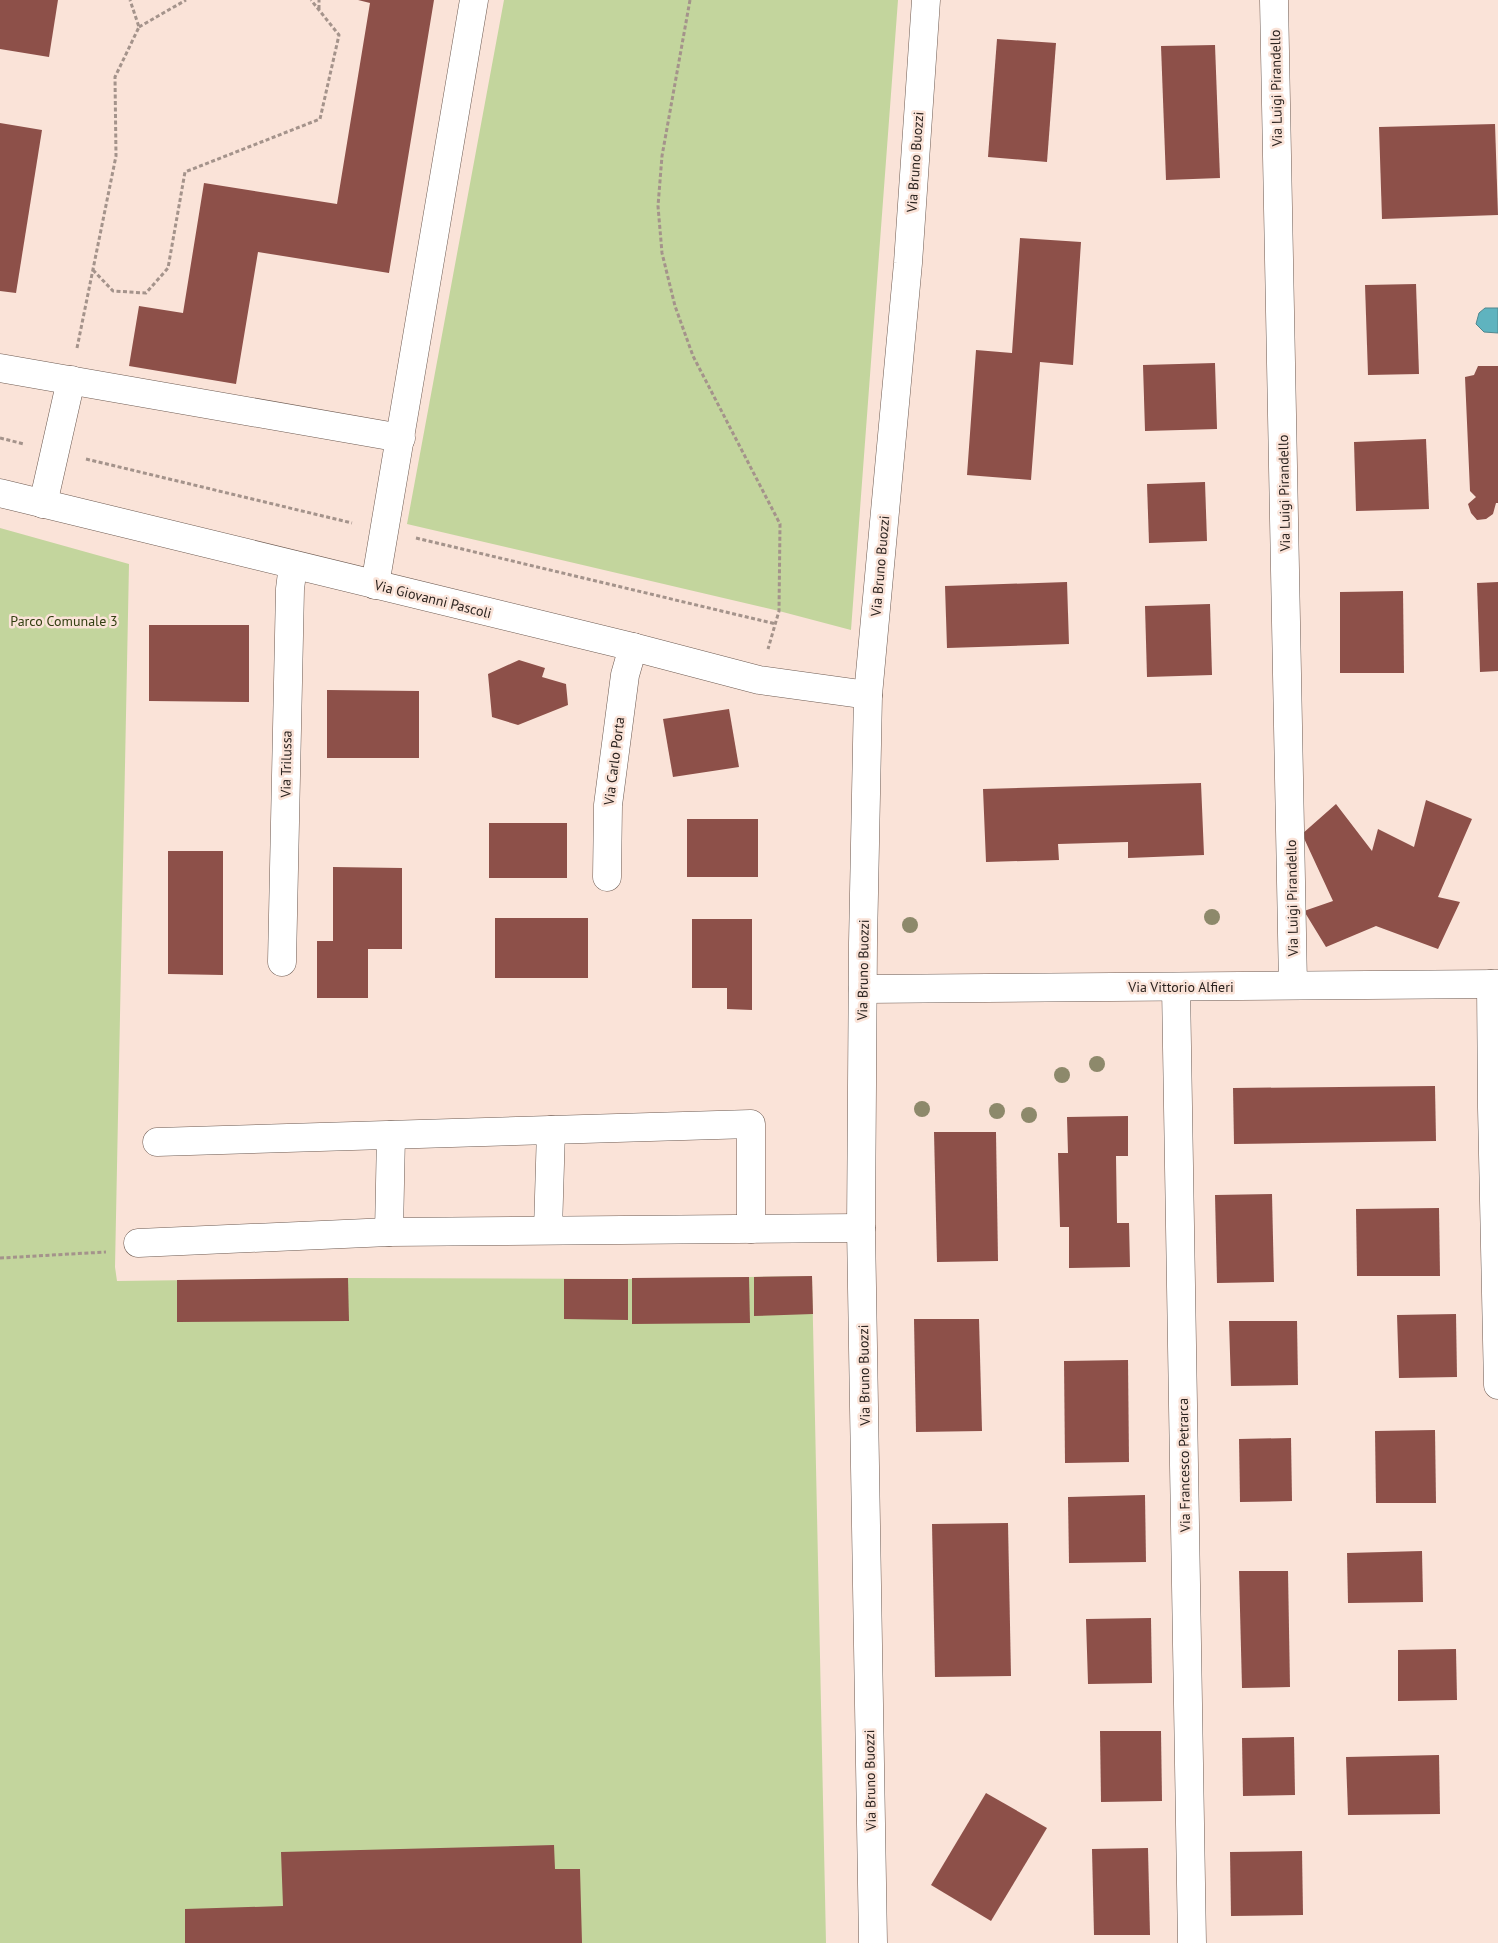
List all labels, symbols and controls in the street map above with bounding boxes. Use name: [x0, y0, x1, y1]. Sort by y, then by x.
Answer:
street label: Via Luigi Pirandello: [1266, 29, 1286, 148]
street label: Via Bruno Buozzi: [902, 111, 928, 214]
street label: Via Luigi Pirandello: [1274, 434, 1294, 553]
street label: Via Bruno Buozzi: [867, 515, 893, 618]
street label: Via Giovanni Pascoli: [372, 576, 493, 622]
park label: Parco Comunale 3: [10, 612, 118, 630]
street label: Via Carlo Porta: [600, 716, 628, 807]
street label: Via Trilussa: [276, 730, 296, 799]
street label: Via Luigi Pirandello: [1282, 839, 1302, 958]
street label: Via Bruno Buozzi: [853, 919, 873, 1022]
street label: Via Vittorio Alfieri: [1127, 978, 1234, 996]
street label: Via Bruno Buozzi: [854, 1324, 874, 1427]
street label: Via Francesco Petrarca: [1174, 1398, 1194, 1533]
street label: Via Bruno Buozzi: [860, 1729, 880, 1832]

